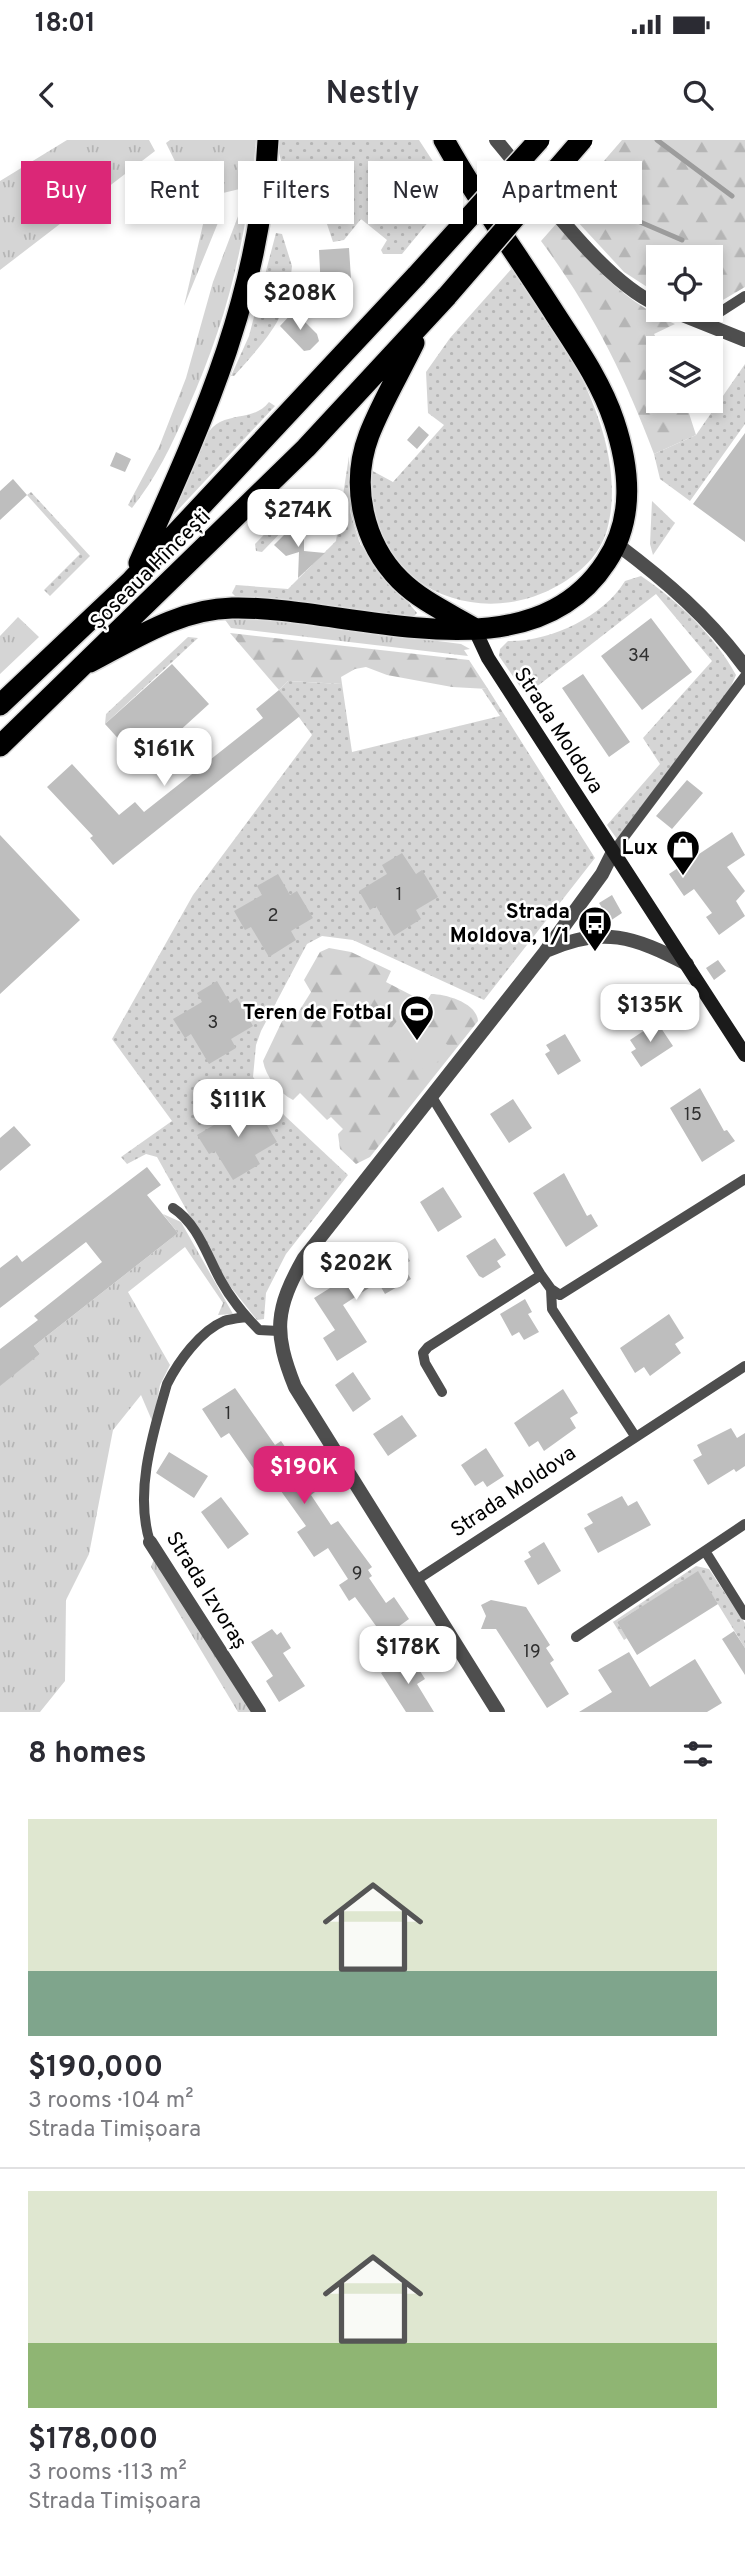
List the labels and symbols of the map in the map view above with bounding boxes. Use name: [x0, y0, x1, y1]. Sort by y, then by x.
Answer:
pin: $208K: [251, 272, 349, 332]
pin: $274K: [249, 490, 347, 549]
street label: Șoseaua Hîncești: [85, 504, 217, 636]
house number: 34: [628, 645, 650, 668]
street label: Strada Moldova: [507, 663, 609, 799]
pin: $161K: [115, 728, 213, 788]
shop icon: Lux: [664, 828, 702, 877]
place label: Lux: [622, 835, 658, 862]
house number: 1: [396, 884, 402, 907]
place label: Strada Moldova, 1/1: [450, 899, 570, 950]
bus stop icon: Strada Moldova, 1/1: [576, 904, 614, 953]
house number: 2: [267, 905, 279, 928]
pin: $135K: [601, 984, 699, 1044]
sports icon: Teren de Fotbal: [398, 993, 436, 1042]
place label: Teren de Fotbal: [243, 1000, 392, 1027]
house number: 3: [208, 1012, 218, 1035]
pin: $111K: [189, 1080, 287, 1139]
house number: 15: [684, 1104, 702, 1127]
pin: $202K: [307, 1242, 405, 1302]
house number: 1: [225, 1403, 231, 1426]
street label: Strada Moldova: [446, 1440, 582, 1544]
pin: $190K: [255, 1446, 353, 1506]
street label: Strada Izvoraș: [159, 1527, 253, 1655]
house number: 9: [352, 1563, 362, 1586]
pin: $178K: [359, 1626, 457, 1686]
house number: 19: [523, 1641, 541, 1664]

